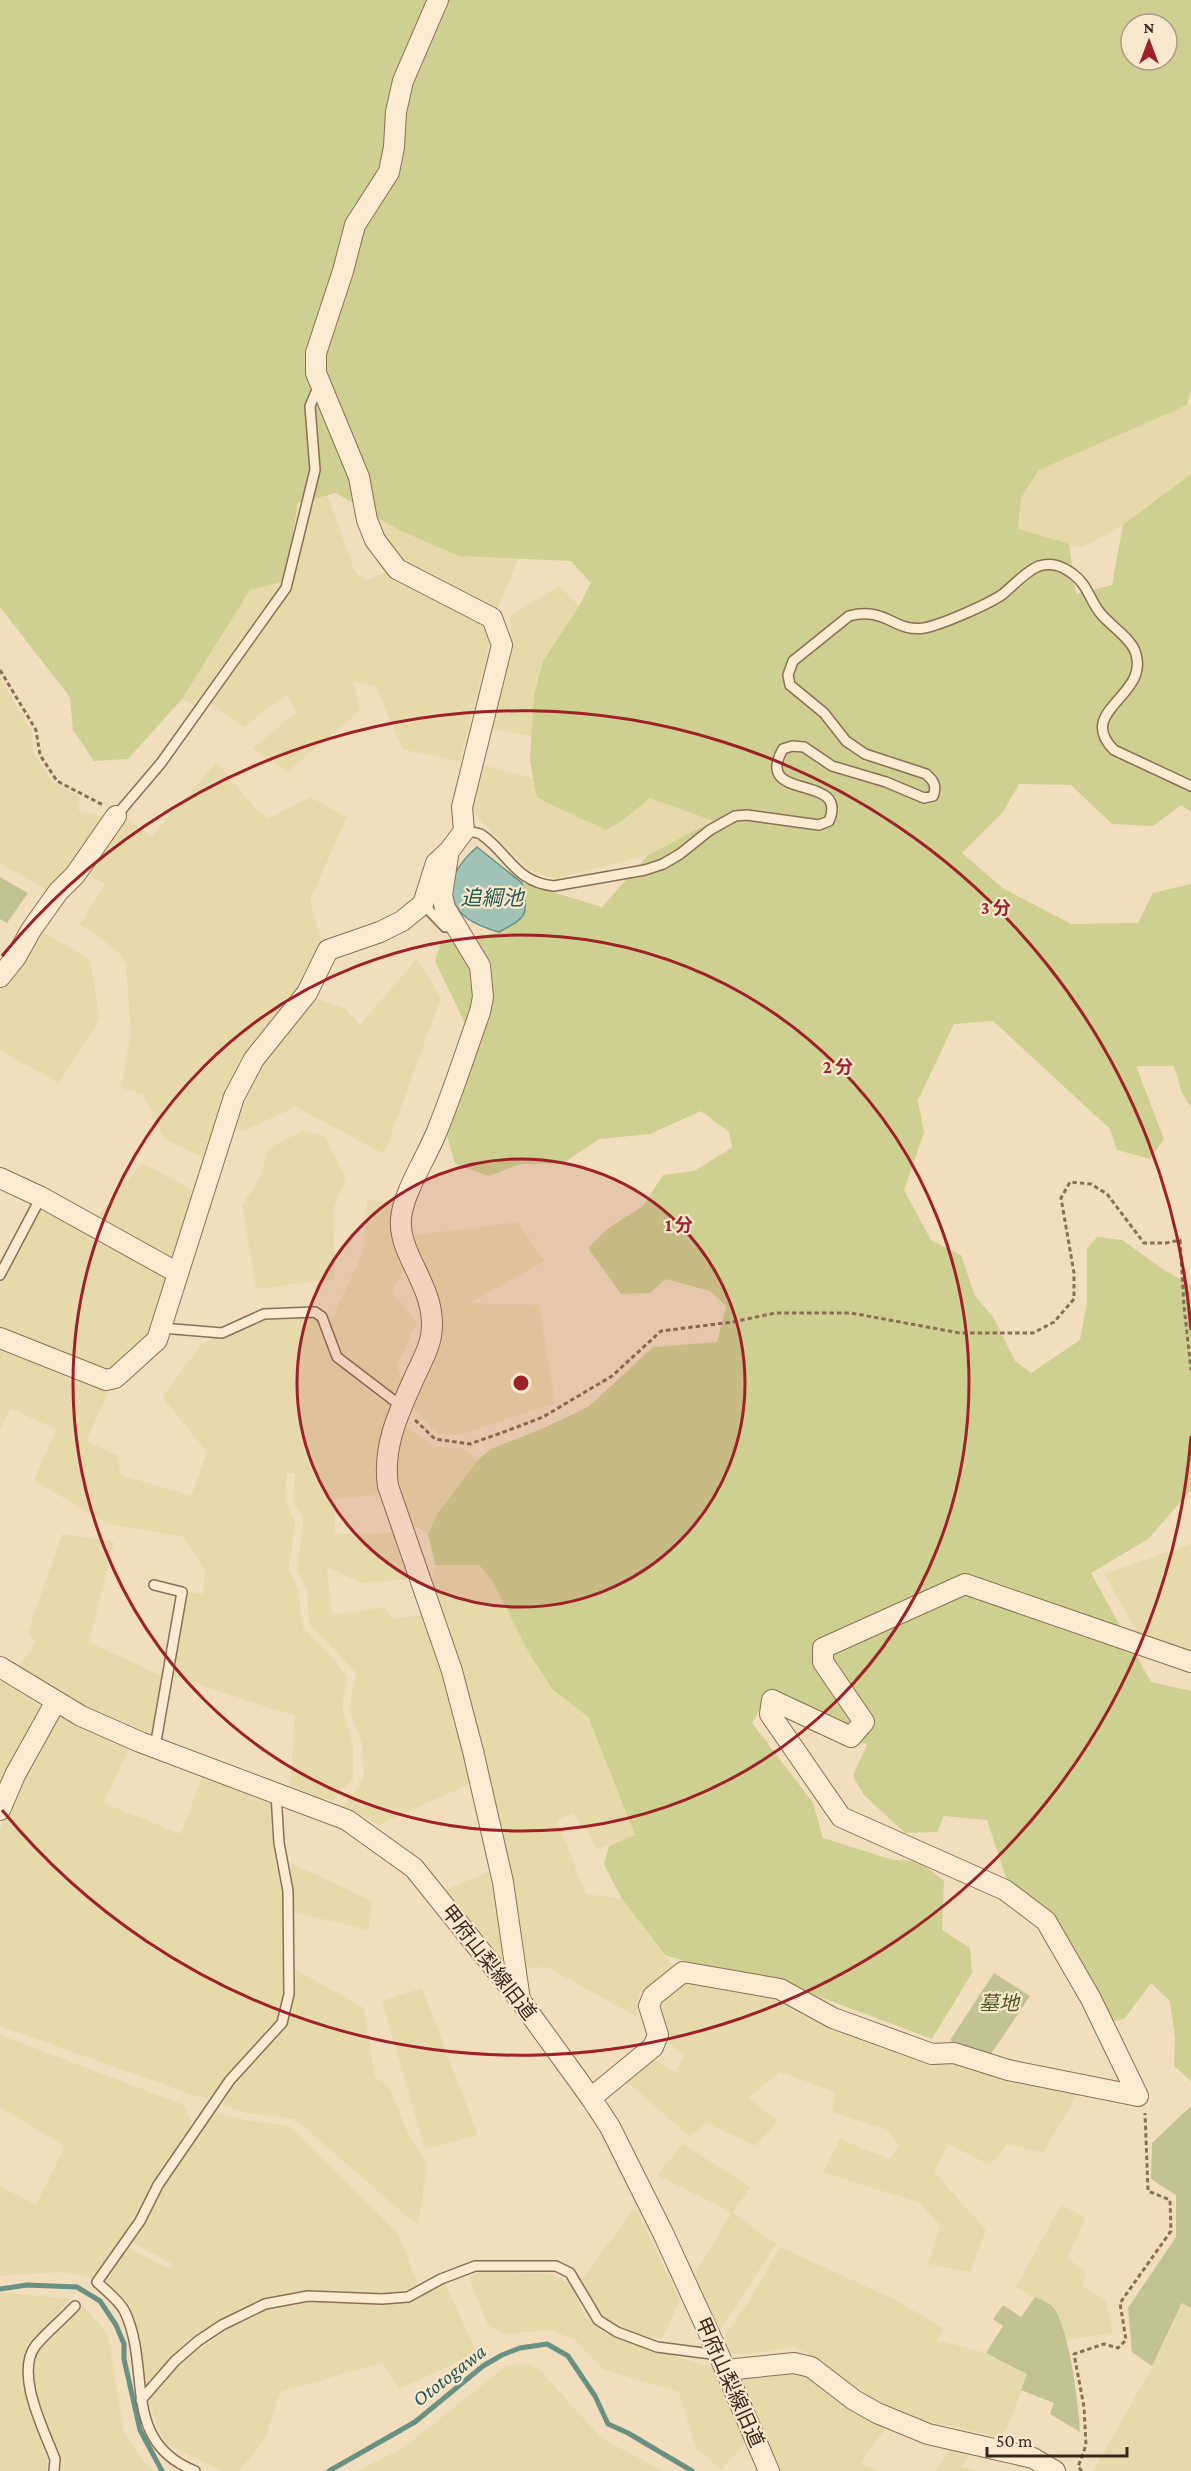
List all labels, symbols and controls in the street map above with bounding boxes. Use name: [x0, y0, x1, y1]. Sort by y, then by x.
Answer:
north arrow: [1119, 12, 1179, 72]
text: N: [1144, 19, 1155, 36]
water label: 追綱池: [461, 886, 525, 910]
text: 3 分: [981, 898, 1011, 918]
text: 2 分: [823, 1057, 853, 1077]
text: 1 分: [665, 1215, 693, 1235]
centre of rings: [511, 1373, 531, 1393]
street label: 甲府山梨線旧道: [437, 1900, 541, 2024]
park label: 墓地: [979, 1992, 1021, 2014]
street label: 甲府山梨線旧道: [691, 2314, 769, 2450]
water label: Ototogawa: [407, 2339, 491, 2411]
scale bar: [987, 2420, 1126, 2458]
text: 50 m: [996, 2431, 1033, 2451]

